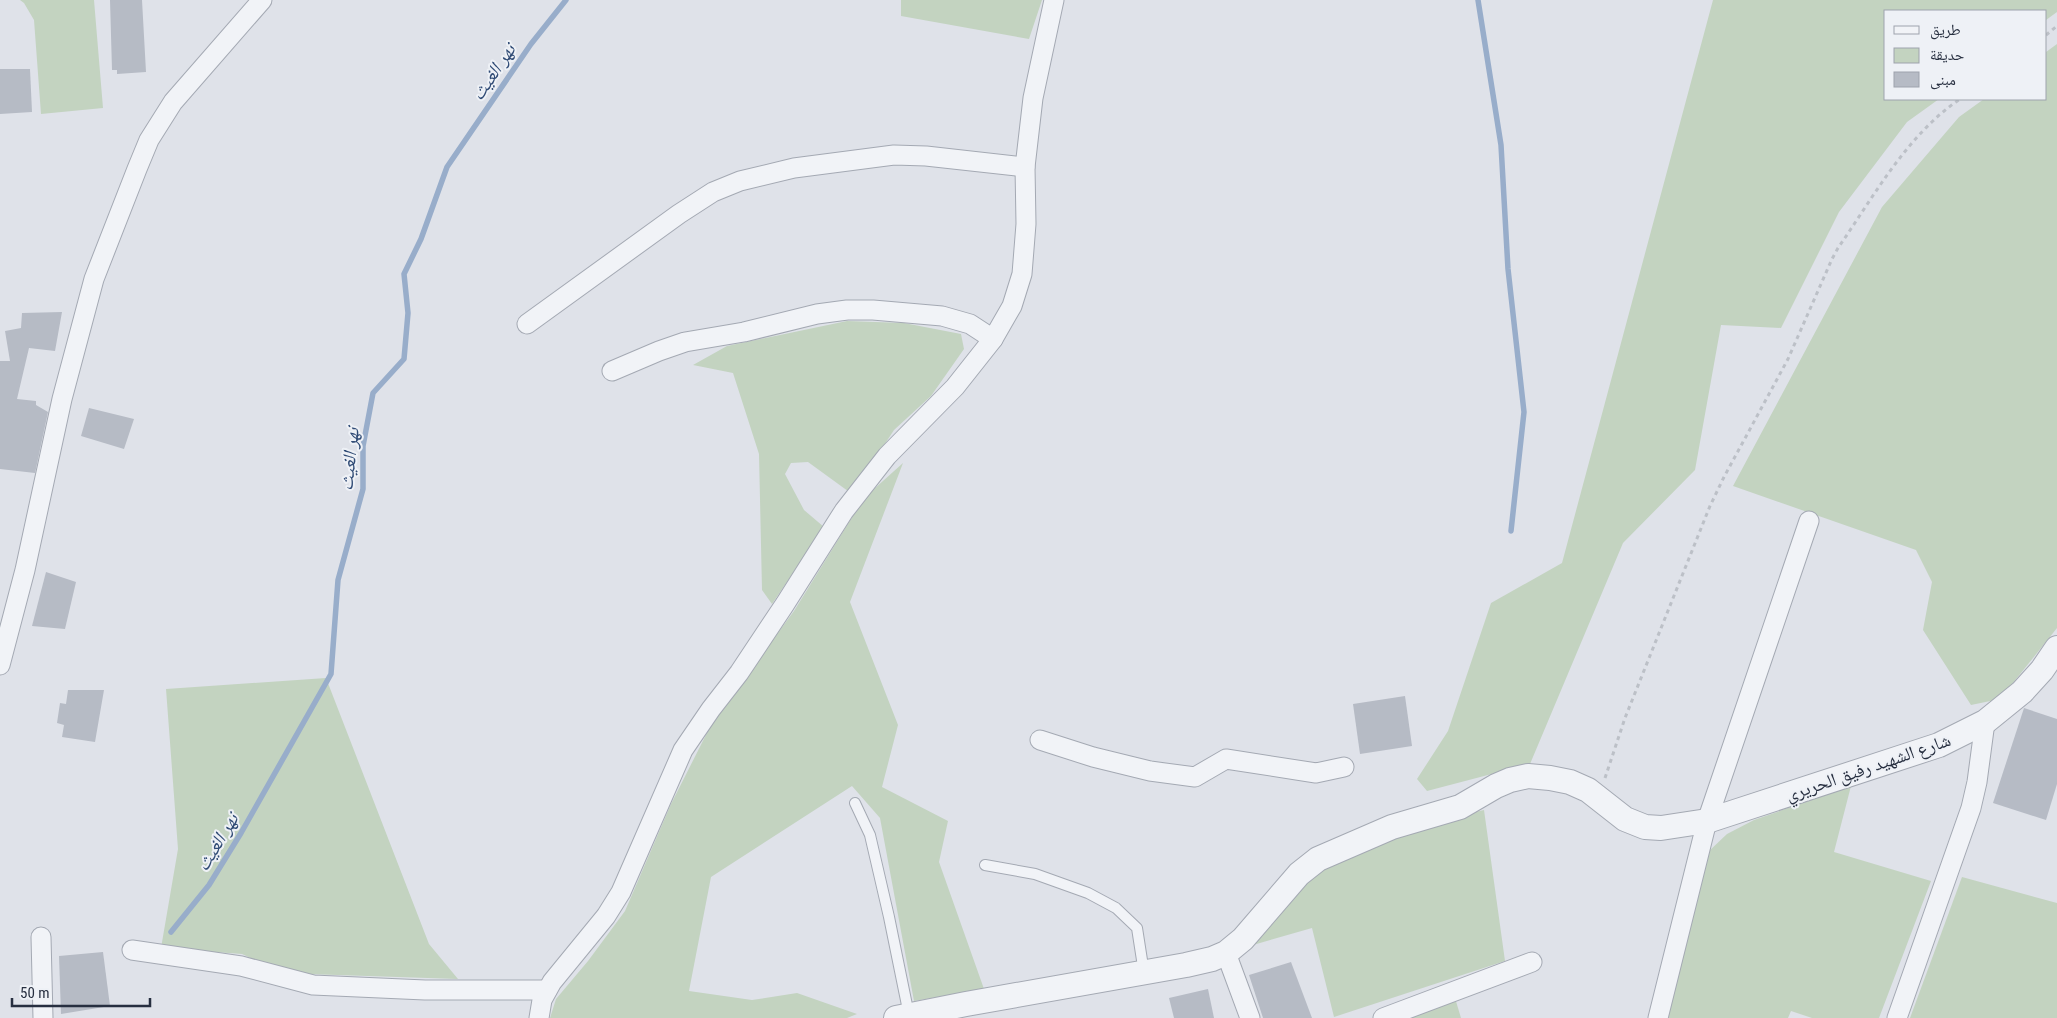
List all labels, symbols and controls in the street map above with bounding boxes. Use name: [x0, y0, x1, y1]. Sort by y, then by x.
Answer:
legend: [1884, 10, 2047, 100]
text: طريق: [1930, 21, 1961, 40]
water label: نهر الغيث: [466, 37, 522, 105]
text: حديقة: [1930, 46, 1965, 64]
text: مبنى: [1930, 71, 1956, 90]
water label: نهر الغيث: [334, 423, 364, 492]
street label: شارع الشهيد رفيق الحريري: [1783, 729, 1955, 809]
water label: نهر الغيث: [191, 806, 245, 875]
scale bar: [12, 976, 150, 1008]
text: 50 m: [20, 984, 50, 1002]

